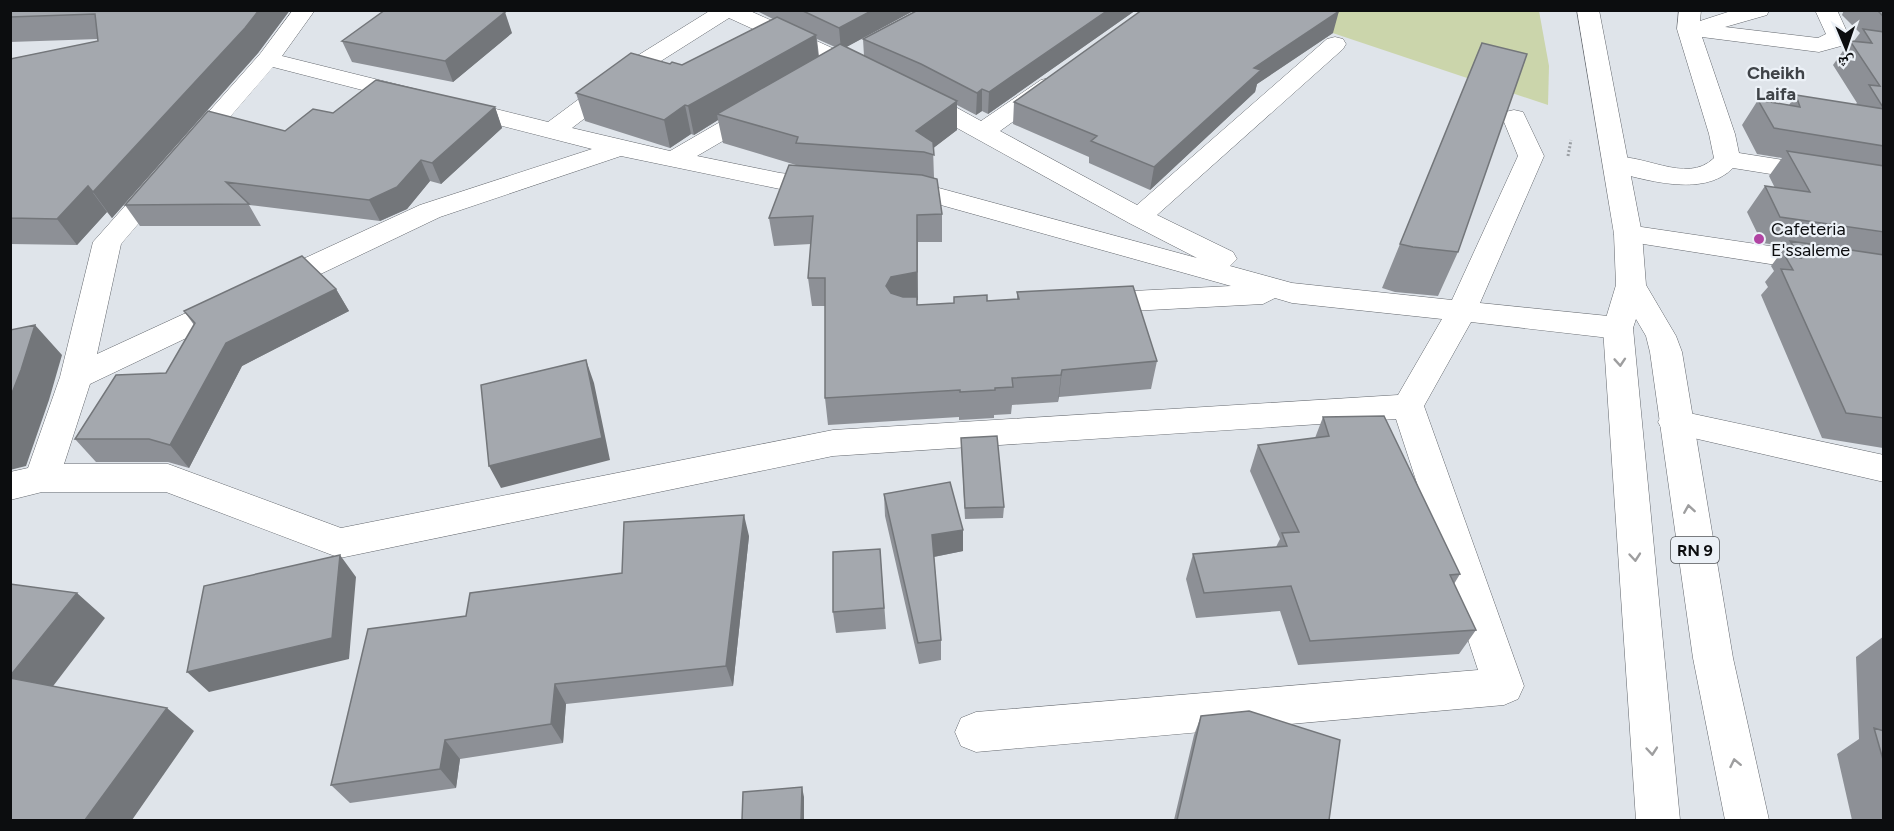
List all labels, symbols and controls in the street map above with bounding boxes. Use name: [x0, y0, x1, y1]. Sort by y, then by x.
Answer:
north arrow: [1816, 18, 1876, 78]
text: ش: [1838, 53, 1855, 72]
district label: Cheikh Laifa: [1747, 62, 1805, 105]
place label: Cafeteria E'ssaleme: [1771, 218, 1850, 261]
marker: Cafeteria E'ssaleme: [1752, 232, 1766, 246]
one-way arrow: [1613, 358, 1626, 367]
one-way arrow: [1683, 505, 1696, 515]
road number: RN 9: [1671, 537, 1719, 563]
one-way arrow: [1629, 552, 1642, 561]
one-way arrow: [1645, 747, 1658, 756]
one-way arrow: [1729, 759, 1742, 769]

